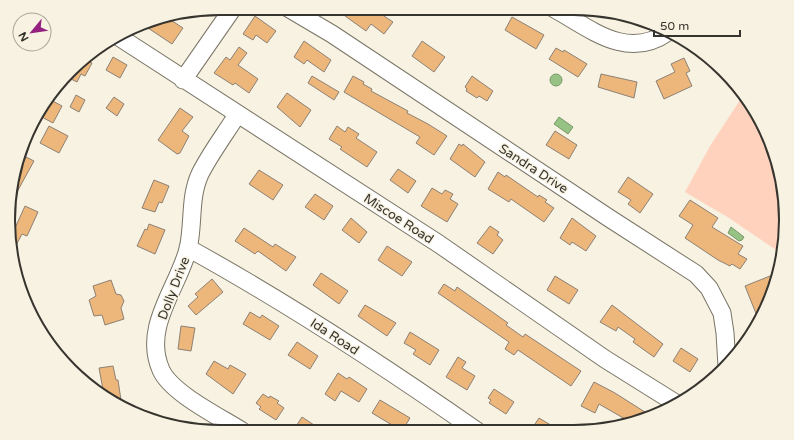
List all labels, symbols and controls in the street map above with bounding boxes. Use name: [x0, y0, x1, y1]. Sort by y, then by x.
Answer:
north arrow: [12, 12, 52, 52]
scale bar: [654, 12, 740, 38]
text: 50 m: [660, 19, 689, 33]
text: N: [16, 30, 32, 44]
street label: Sandra Drive: [496, 141, 571, 197]
street label: Miscoe Road: [361, 190, 436, 247]
street label: Dolly Drive: [155, 255, 193, 322]
street label: Ida Road: [307, 315, 362, 359]

